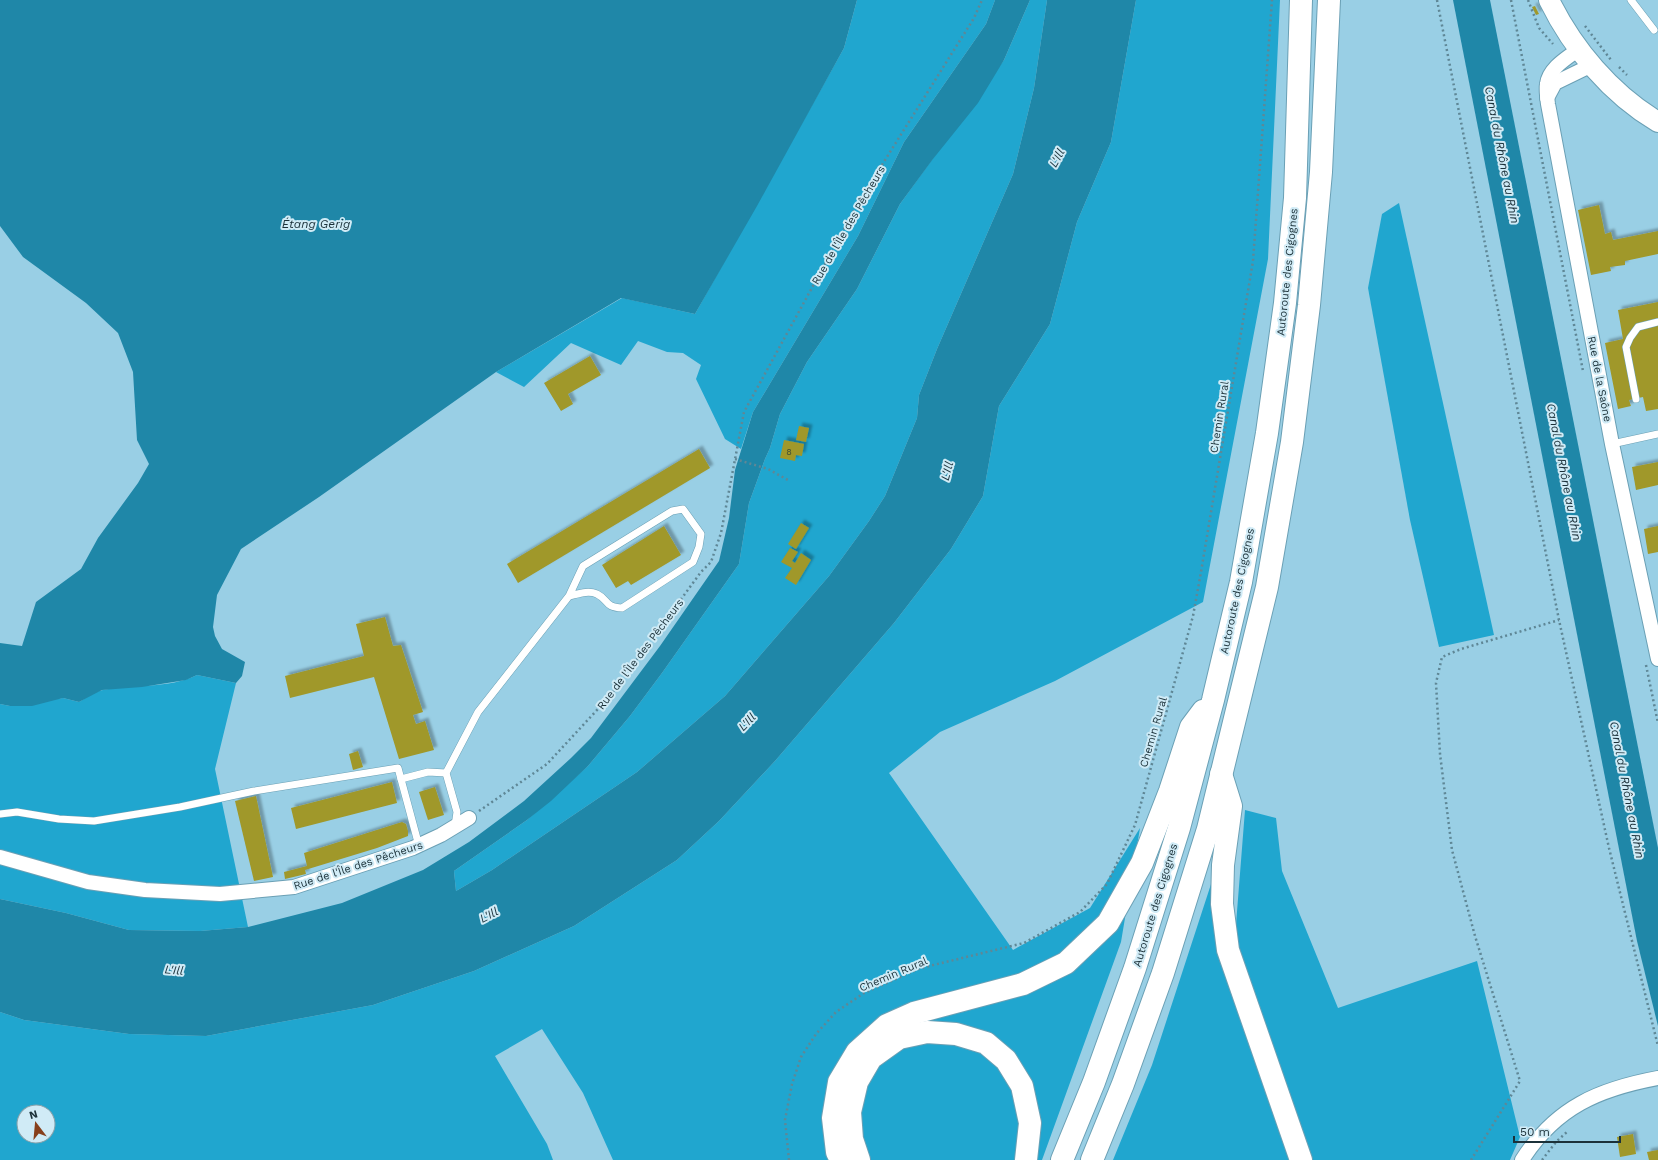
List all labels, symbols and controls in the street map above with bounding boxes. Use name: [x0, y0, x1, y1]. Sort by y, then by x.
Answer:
water label: Canal du Rhône au Rhin: [1482, 85, 1522, 225]
water label: L'Ill: [1046, 146, 1068, 170]
street label: Rue de l'Île des Pêcheurs: [808, 163, 888, 287]
street label: Autoroute des Cigognes: [1274, 207, 1301, 336]
water label: Étang Gerig: [282, 217, 350, 231]
street label: Rue de la Saône: [1585, 335, 1614, 423]
street label: Chemin Rural: [1207, 380, 1232, 454]
water label: Canal du Rhône au Rhin: [1544, 402, 1584, 542]
house number: 8: [786, 447, 792, 457]
water label: L'Ill: [938, 460, 956, 482]
street label: Autoroute des Cigognes: [1218, 527, 1257, 655]
street label: Rue de l'Île des Pêcheurs: [594, 596, 686, 712]
street label: Chemin Rural: [1137, 695, 1170, 769]
water label: L'Ill: [735, 710, 759, 734]
water label: Canal du Rhône au Rhin: [1607, 720, 1647, 860]
street label: Rue de l'Île des Pêcheurs: [291, 837, 425, 893]
street label: Autoroute des Cigognes: [1131, 842, 1180, 968]
water label: L'Ill: [477, 904, 501, 926]
street label: Chemin Rural: [857, 954, 930, 995]
water label: L'Ill: [164, 962, 184, 978]
north arrow: [16, 1104, 56, 1144]
text: N: [28, 1107, 39, 1122]
scale bar: [1514, 1118, 1620, 1144]
text: 50 m: [1520, 1125, 1550, 1139]

